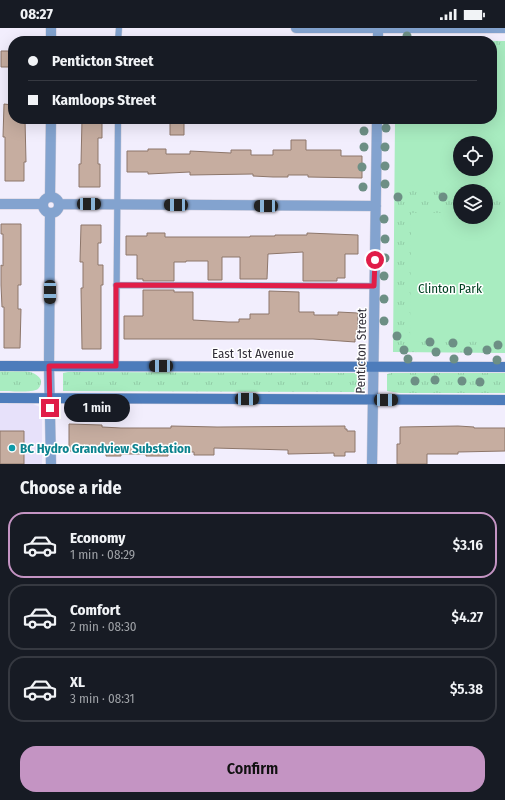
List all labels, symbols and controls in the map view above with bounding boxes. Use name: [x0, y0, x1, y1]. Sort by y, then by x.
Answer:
text: 08:27: [20, 5, 53, 23]
text: Penticton Street: [52, 52, 154, 70]
text: Kamloops Street: [52, 91, 156, 109]
map controls: [453, 136, 493, 224]
button: locate: [453, 136, 493, 176]
button: layers: [453, 184, 493, 224]
car: [77, 198, 101, 210]
car: [164, 199, 188, 211]
car: [254, 200, 278, 212]
route start: [366, 251, 384, 269]
car: [44, 280, 56, 304]
park label: Clinton Park: [418, 281, 483, 296]
street label: Penticton Street: [353, 307, 369, 394]
street label: East 1st Avenue: [212, 346, 294, 361]
car: [149, 360, 173, 372]
car: [235, 393, 259, 405]
callout: 1 min: [64, 394, 130, 422]
car: [374, 394, 398, 406]
route end: [41, 399, 59, 417]
text: 1 min: [83, 400, 111, 415]
place label: BC Hydro Grandview Substation: [20, 441, 191, 456]
marker: BC Hydro Grandview Substation: [7, 443, 17, 453]
text: Choose a ride: [20, 477, 122, 499]
icon: car: [22, 527, 58, 563]
text: Economy: [70, 529, 125, 547]
text: $3.16: [453, 536, 483, 554]
text: 1 min · 08:29: [70, 547, 135, 562]
icon: car: [22, 599, 58, 635]
text: Comfort: [70, 601, 121, 619]
text: $4.27: [451, 608, 483, 626]
text: 2 min · 08:30: [70, 619, 137, 634]
icon: car: [22, 671, 58, 707]
text: XL: [70, 673, 85, 691]
text: $5.38: [450, 680, 483, 698]
text: 3 min · 08:31: [70, 691, 135, 706]
button: Confirm: [20, 746, 485, 792]

